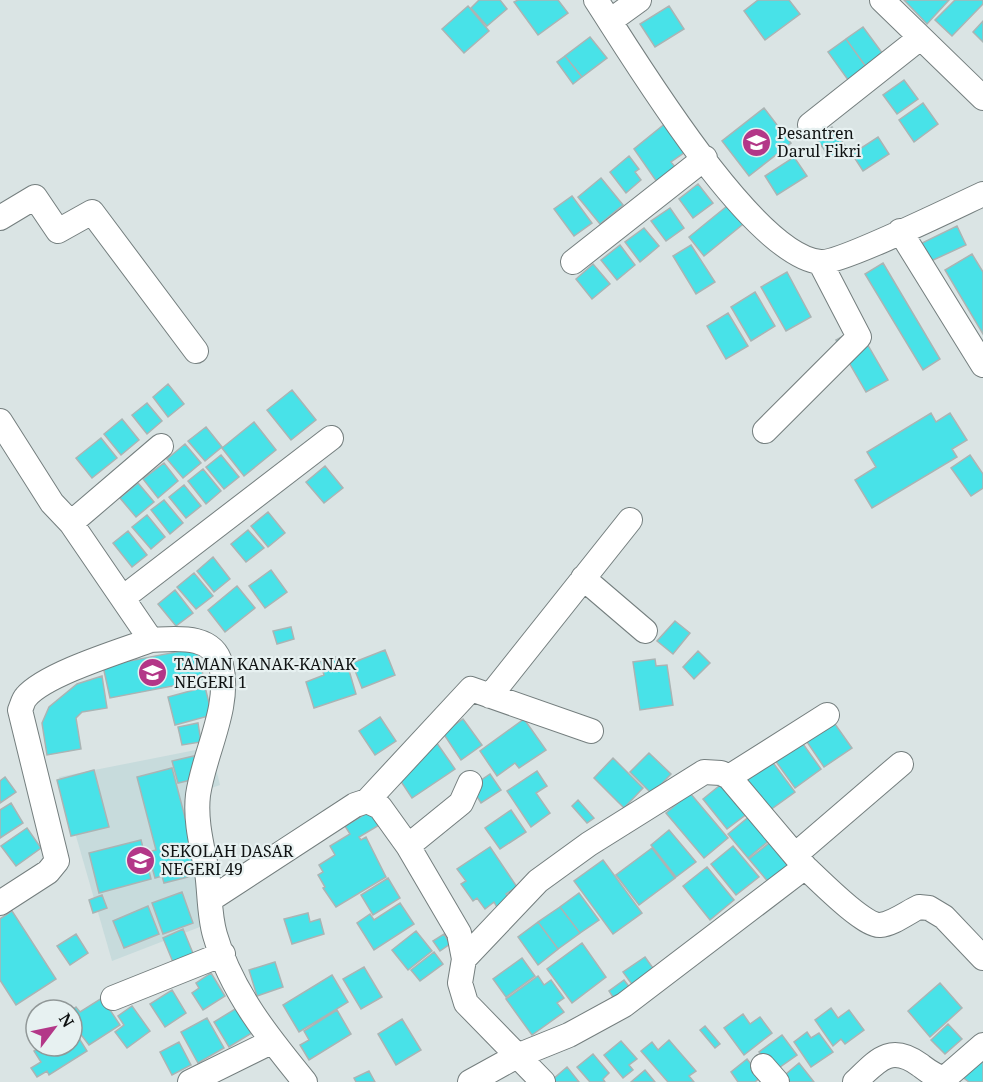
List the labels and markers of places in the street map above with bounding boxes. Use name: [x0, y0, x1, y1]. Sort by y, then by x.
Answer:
place label: Pesantren Darul Fikri: [777, 122, 861, 162]
school or university icon: Pesantren Darul Fikri: [740, 126, 772, 158]
place label: TAMAN KANAK-KANAK NEGERI 1: [174, 653, 357, 693]
school or university icon: TAMAN KANAK-KANAK NEGERI 1: [137, 657, 169, 689]
place label: SEKOLAH DASAR NEGERI 49: [161, 840, 294, 880]
school or university icon: SEKOLAH DASAR NEGERI 49: [124, 844, 156, 876]

